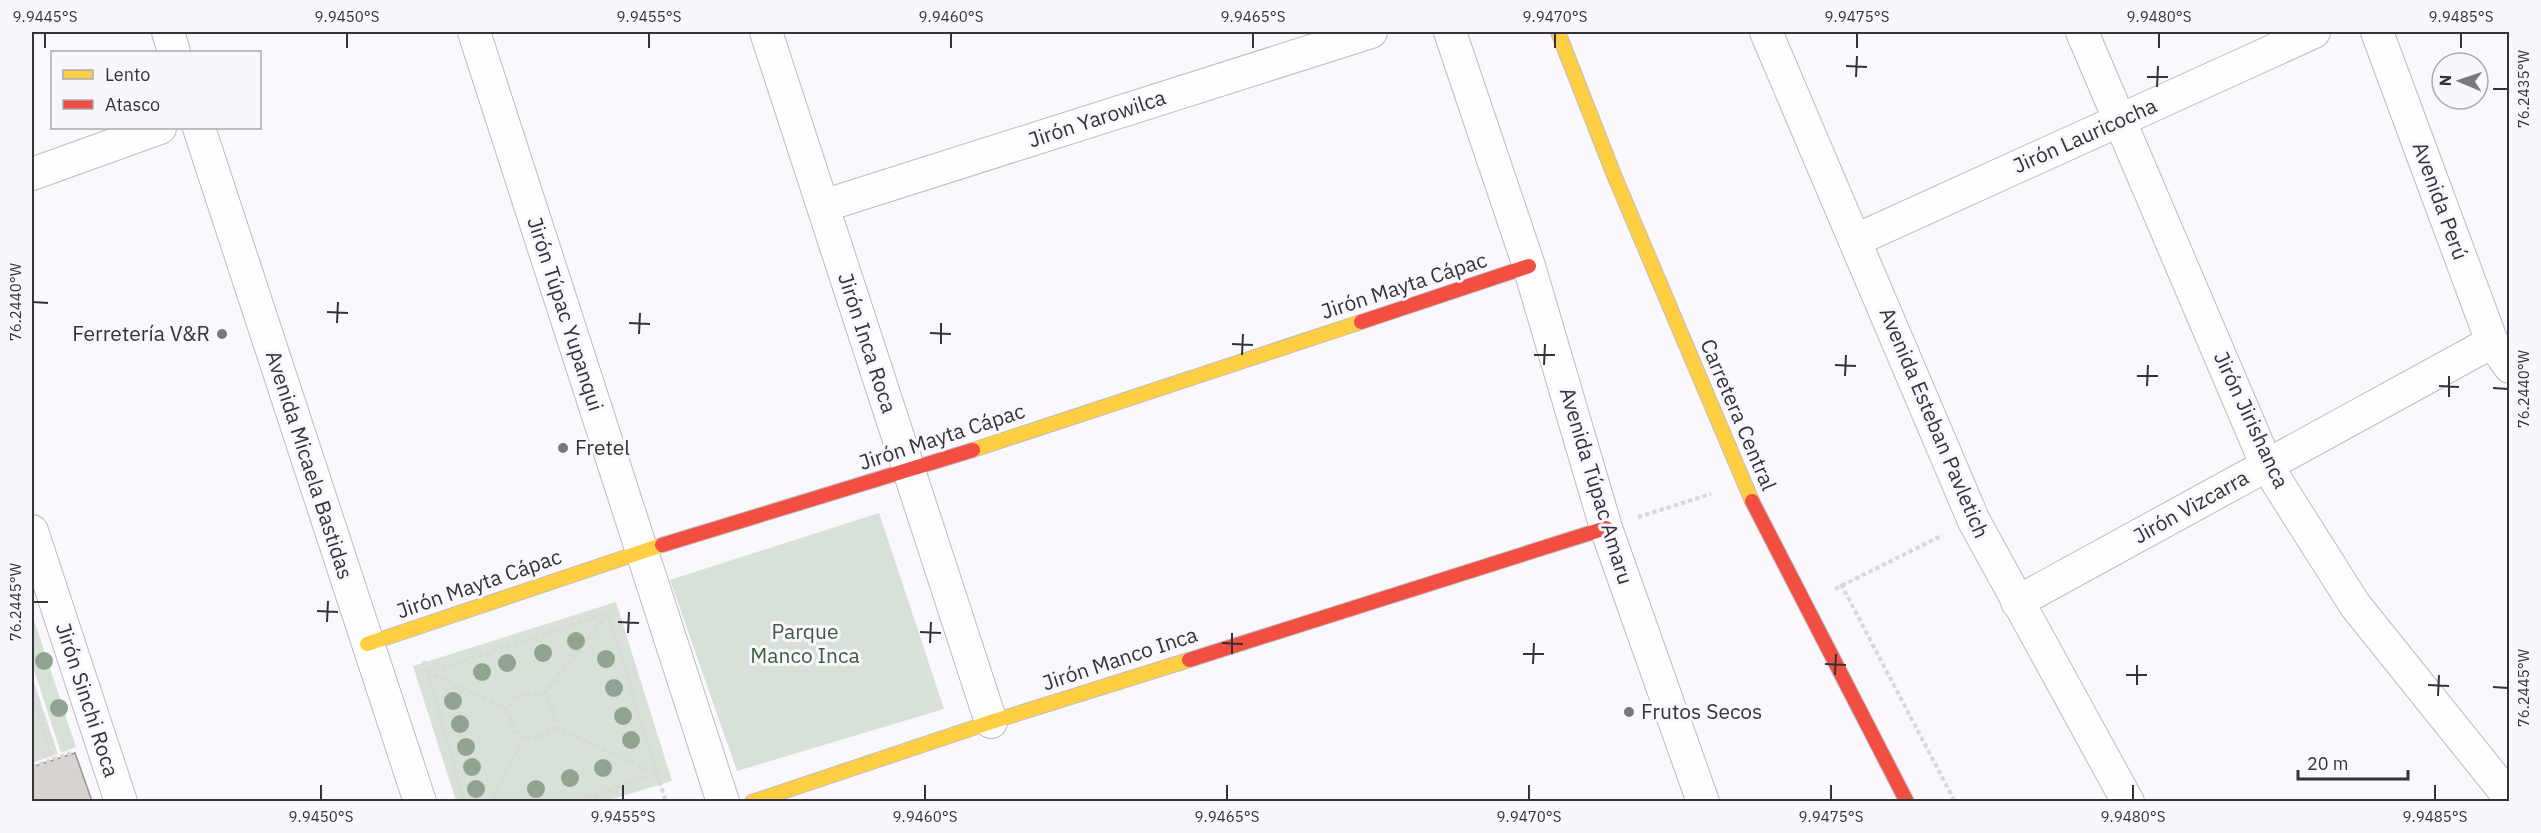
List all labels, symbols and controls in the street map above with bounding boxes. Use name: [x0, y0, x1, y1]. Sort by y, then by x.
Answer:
text: 9.9445°S: [13, 7, 77, 26]
text: 9.9450°S: [315, 7, 379, 26]
text: 9.9455°S: [617, 7, 681, 26]
text: 9.9460°S: [919, 7, 983, 26]
text: 9.9465°S: [1221, 7, 1285, 26]
text: 9.9470°S: [1523, 7, 1587, 26]
text: 9.9475°S: [1825, 7, 1889, 26]
text: 9.9480°S: [2127, 7, 2191, 26]
text: 9.9485°S: [2429, 7, 2493, 26]
text: 76.2435°W: [2514, 49, 2533, 128]
legend: [51, 51, 261, 129]
north arrow: [2430, 51, 2490, 111]
text: Lento: [105, 63, 150, 86]
text: N: [2435, 74, 2455, 87]
street label: Jirón Yarowilca: [1024, 83, 1169, 153]
street label: Jirón Lauricocha: [2008, 91, 2161, 179]
text: Atasco: [105, 93, 160, 116]
street label: Avenida Perú: [2407, 138, 2475, 264]
street label: Jirón Túpac Yupanqui: [521, 213, 611, 414]
street label: Jirón Mayta Cápac: [1317, 245, 1490, 325]
text: 76.2440°W: [6, 262, 25, 341]
street label: Jirón Inca Roca: [832, 269, 904, 416]
street label: Avenida Esteban Pavletich: [1874, 303, 1996, 542]
place label: Ferretería V&R: [72, 319, 210, 347]
marker: Ferretería V&R: [215, 327, 229, 341]
street label: Carretera Central: [1694, 335, 1784, 495]
street label: Avenida Micaela Bastidas: [260, 347, 360, 583]
street label: Jirón Jirishanca: [2208, 347, 2296, 493]
text: 76.2440°W: [2514, 349, 2533, 428]
street label: Avenida Túpac Amaru: [1554, 384, 1640, 588]
street label: Jirón Mayta Cápac: [855, 396, 1028, 476]
place label: Fretel: [575, 433, 630, 461]
marker: Fretel: [556, 441, 570, 455]
street label: Jirón Vizcarra: [2128, 463, 2253, 549]
street label: Jirón Mayta Cápac: [393, 542, 565, 624]
text: 76.2445°W: [6, 562, 25, 641]
park label: Parque Manco Inca: [750, 617, 860, 669]
street label: Jirón Sinchi Roca: [50, 619, 126, 781]
street label: Jirón Manco Inca: [1038, 620, 1201, 696]
text: 76.2445°W: [2514, 648, 2533, 727]
place label: Frutos Secos: [1641, 697, 1762, 725]
marker: Frutos Secos: [1622, 705, 1636, 719]
scale bar: [2298, 743, 2408, 781]
text: 20 m: [2307, 752, 2349, 775]
text: 9.9450°S: [289, 807, 353, 826]
text: 9.9455°S: [591, 807, 655, 826]
text: 9.9460°S: [893, 807, 957, 826]
text: 9.9465°S: [1195, 807, 1259, 826]
text: 9.9470°S: [1497, 807, 1561, 826]
text: 9.9475°S: [1799, 807, 1863, 826]
text: 9.9480°S: [2101, 807, 2165, 826]
text: 9.9485°S: [2403, 807, 2467, 826]

